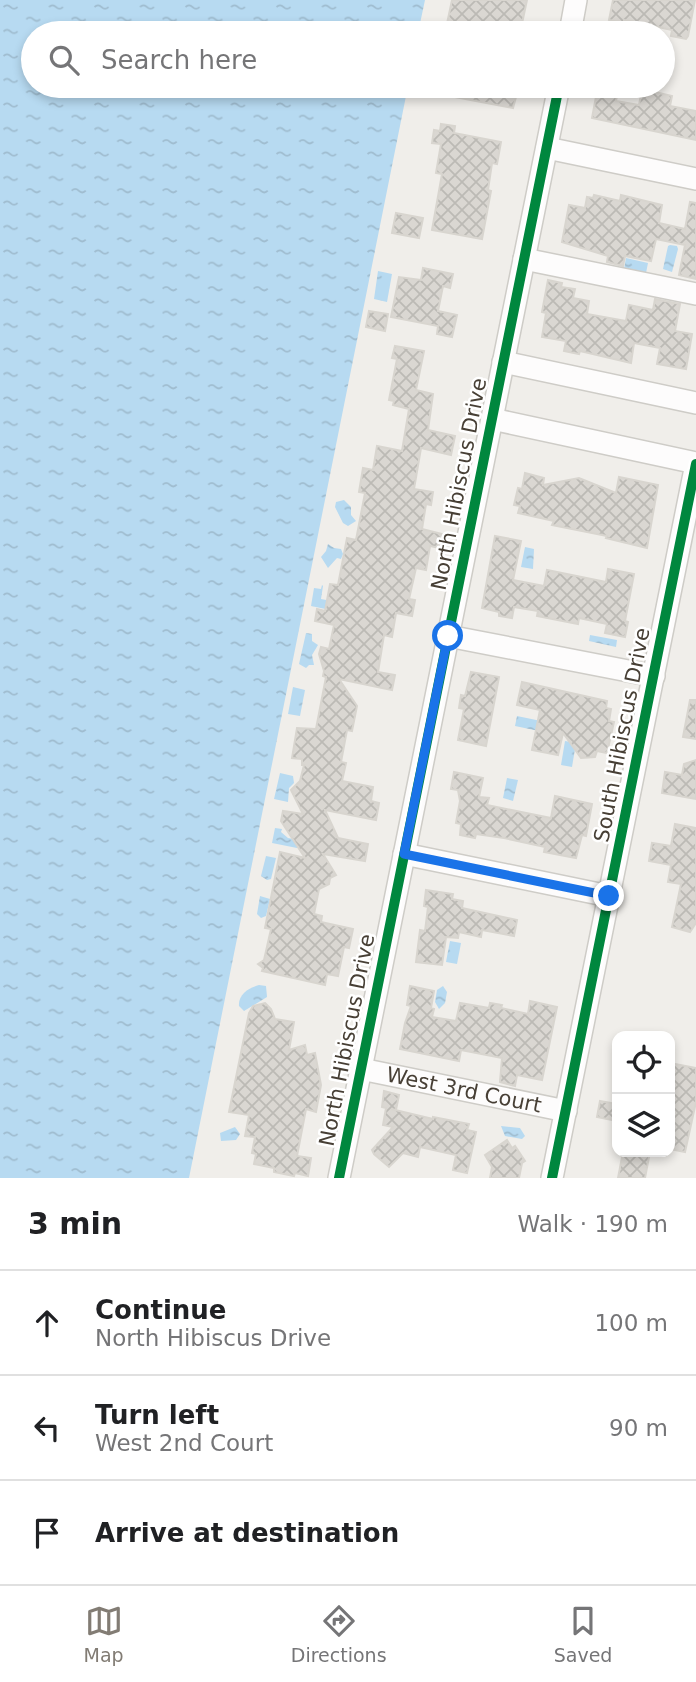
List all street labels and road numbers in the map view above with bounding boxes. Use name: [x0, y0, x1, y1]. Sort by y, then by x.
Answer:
street label: North Hibiscus Drive: [427, 376, 491, 592]
street label: South Hibiscus Drive: [589, 626, 655, 844]
street label: North Hibiscus Drive: [315, 932, 379, 1148]
street label: West 3rd Court: [384, 1062, 544, 1118]

